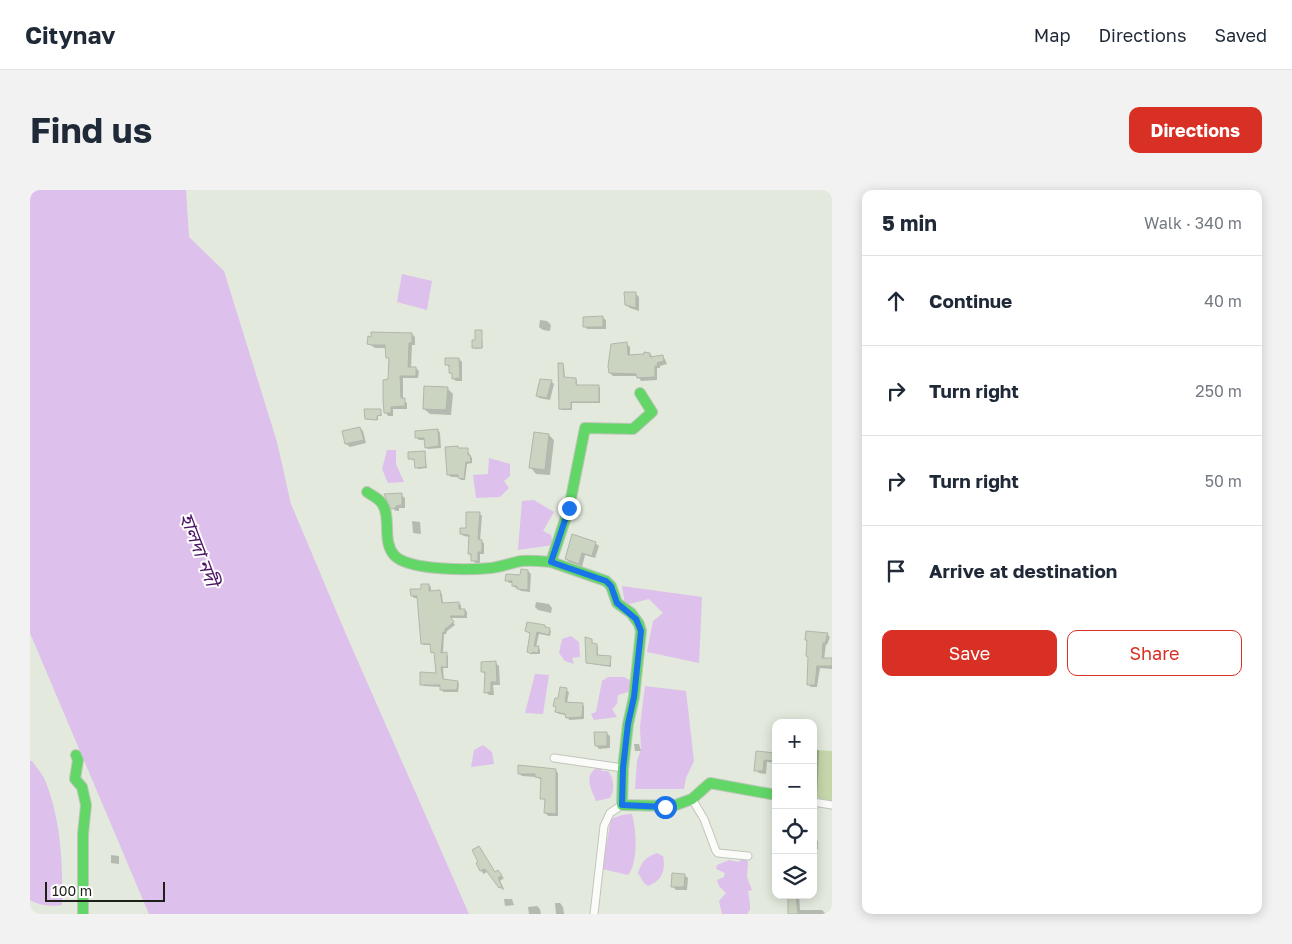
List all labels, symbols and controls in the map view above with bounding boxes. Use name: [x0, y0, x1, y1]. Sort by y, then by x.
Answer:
text: Citynav: [25, 20, 115, 49]
text: Map: [1034, 24, 1070, 46]
text: Directions: [1098, 24, 1186, 46]
text: Saved: [1214, 24, 1267, 46]
button: Directions: [1129, 107, 1262, 153]
text: Find us: [30, 109, 152, 151]
text: 5 min: [882, 210, 937, 236]
text: Walk · 340 m: [1144, 213, 1242, 233]
icon: ahead: [882, 287, 910, 315]
text: Continue: [929, 289, 1012, 312]
text: 40 m: [1204, 291, 1242, 311]
icon: right: [882, 377, 910, 405]
text: Turn right: [929, 379, 1019, 402]
text: 250 m: [1195, 381, 1242, 401]
icon: right: [882, 467, 910, 495]
text: Turn right: [929, 469, 1019, 492]
text: 50 m: [1205, 471, 1242, 491]
route end: [558, 497, 581, 520]
water label: হালদা নদী: [176, 509, 226, 592]
icon: arrive: [882, 557, 910, 585]
text: Arrive at destination: [929, 559, 1117, 582]
button: Save: [882, 630, 1057, 676]
button: Share: [1067, 630, 1242, 676]
map controls: [772, 719, 817, 899]
button: +: [772, 719, 817, 764]
button: −: [772, 764, 817, 809]
route start: [654, 796, 677, 819]
button: locate: [772, 809, 817, 854]
button: layers: [772, 854, 817, 899]
scale bar: [45, 879, 165, 902]
text: 100 m: [52, 882, 92, 899]

